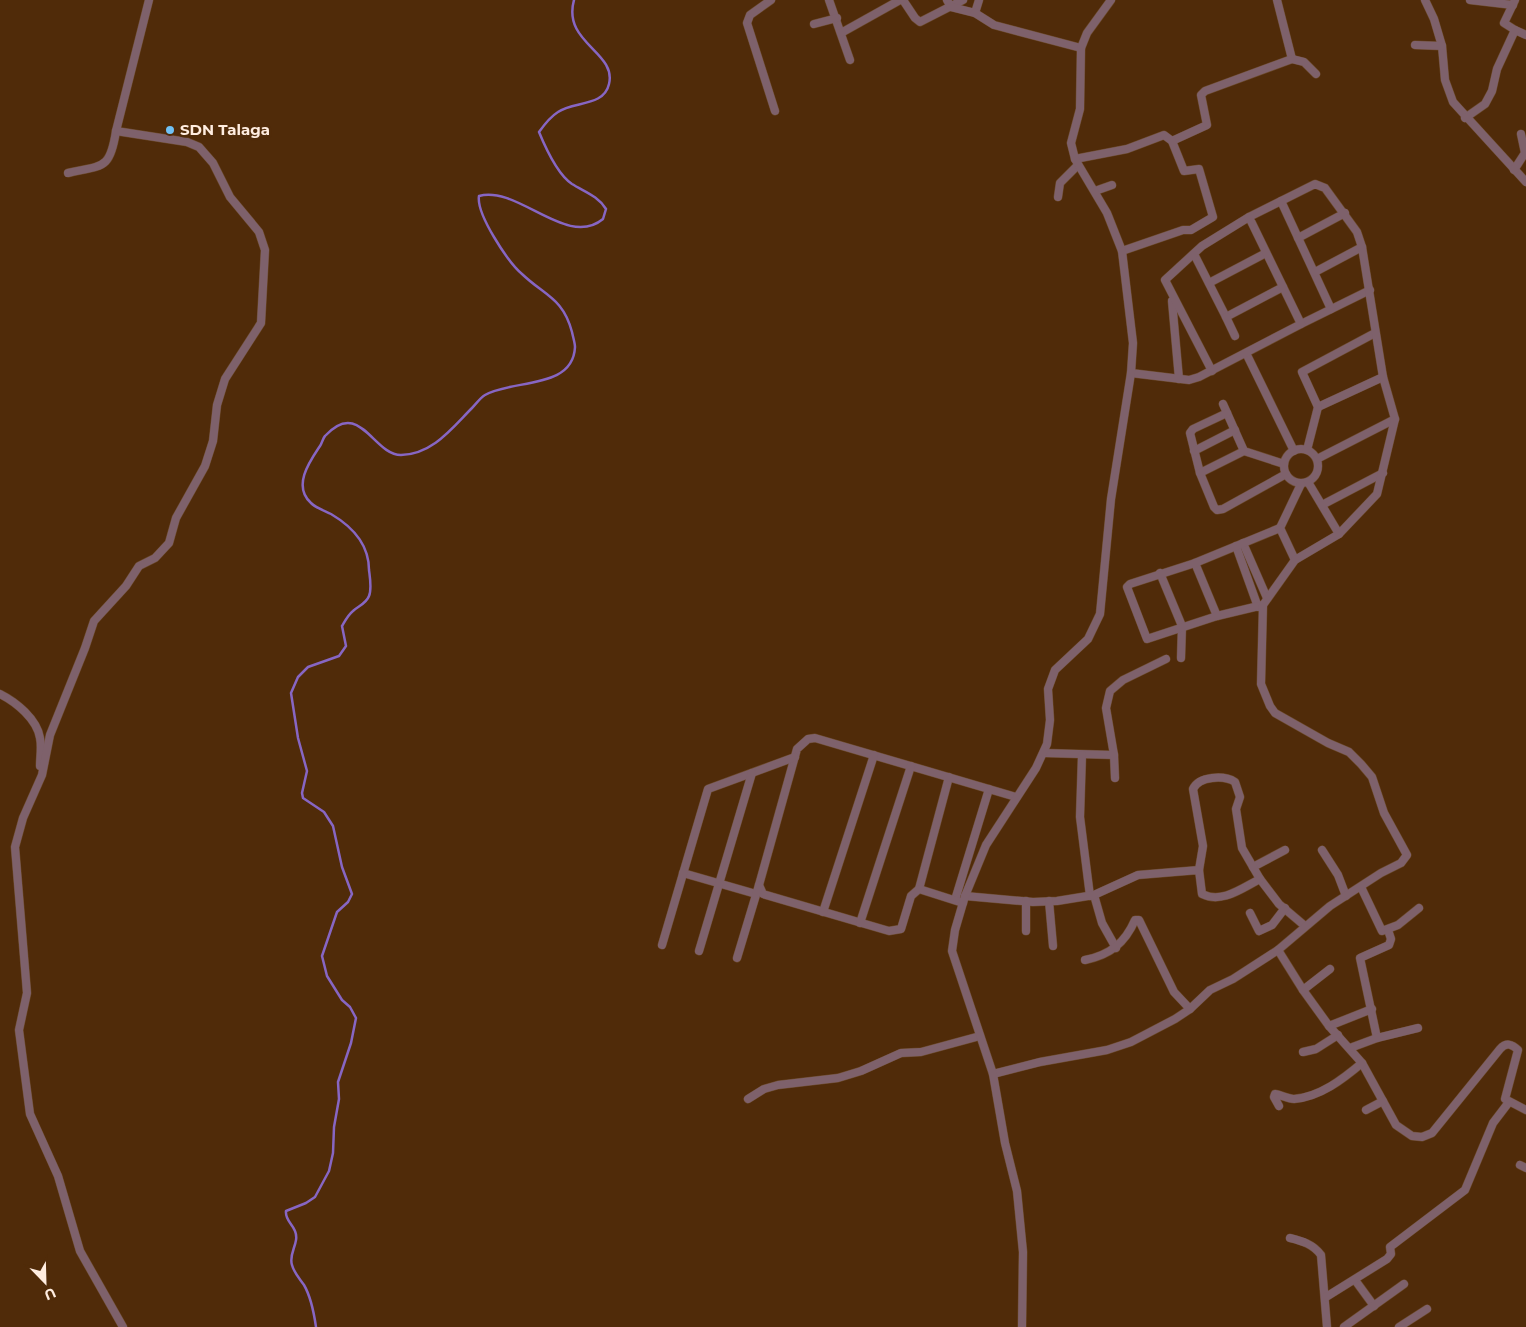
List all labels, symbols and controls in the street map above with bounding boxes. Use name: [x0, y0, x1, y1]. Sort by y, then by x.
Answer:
place label: SDN Talaga: [180, 120, 270, 139]
marker: SDN Talaga: [164, 124, 176, 136]
north arrow: [20, 1257, 70, 1307]
text: U: [41, 1284, 59, 1304]

